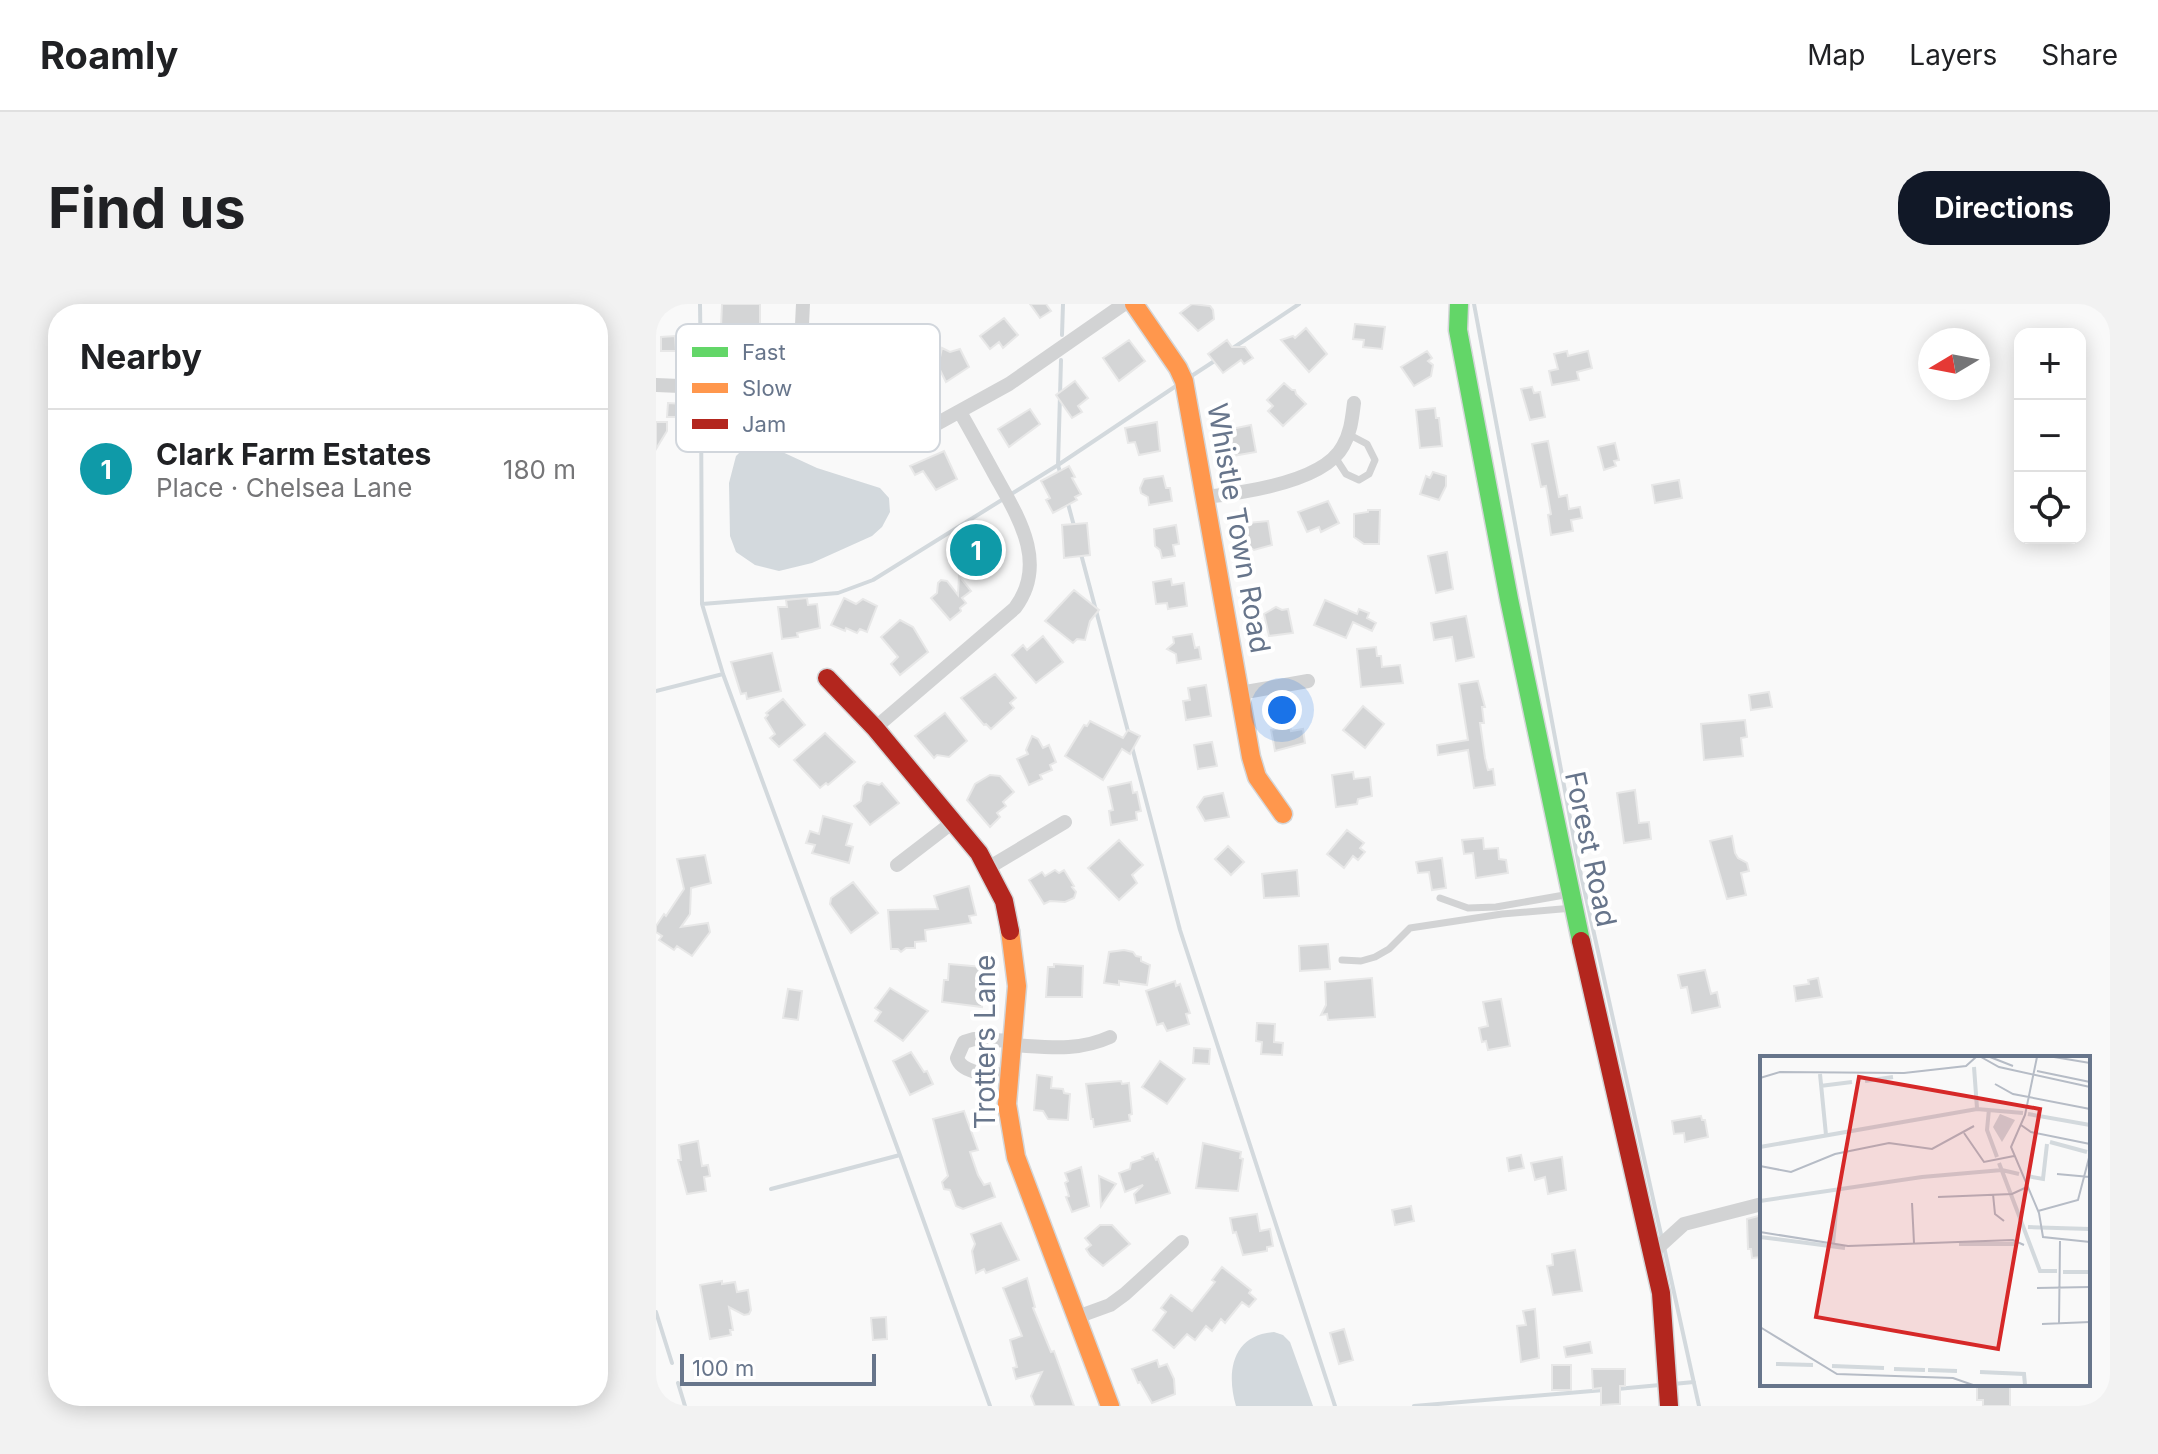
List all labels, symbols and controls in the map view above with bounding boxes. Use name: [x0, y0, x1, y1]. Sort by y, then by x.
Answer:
text: Roamly: [40, 32, 178, 78]
text: Map: [1807, 38, 1865, 72]
text: Layers: [1909, 38, 1997, 72]
text: Share: [2041, 38, 2118, 72]
button: Directions: [1898, 171, 2110, 245]
text: Find us: [48, 174, 246, 242]
legend: [676, 324, 940, 452]
north arrow: [1918, 328, 1990, 400]
map controls: [2014, 328, 2086, 544]
button: +: [2014, 328, 2086, 400]
text: Nearby: [80, 336, 202, 377]
text: Fast: [742, 339, 786, 365]
text: Slow: [742, 375, 792, 401]
button: −: [2014, 400, 2086, 472]
street label: Whistle Town Road: [1200, 401, 1278, 655]
text: Jam: [742, 411, 786, 437]
text: Clark Farm Estates: [156, 436, 431, 472]
text: 1: [100, 454, 112, 485]
text: 180 m: [503, 454, 576, 485]
text: Place · Chelsea Lane: [156, 472, 412, 503]
button: locate: [2014, 472, 2086, 544]
pin: 1: [950, 520, 1002, 580]
your location: [1262, 690, 1302, 730]
street label: Forest Road: [1558, 768, 1624, 930]
street label: Trotters Lane: [968, 955, 1002, 1129]
inset map: [1760, 1056, 2090, 1386]
scale bar: [680, 1350, 876, 1386]
text: 100 m: [692, 1355, 754, 1381]

